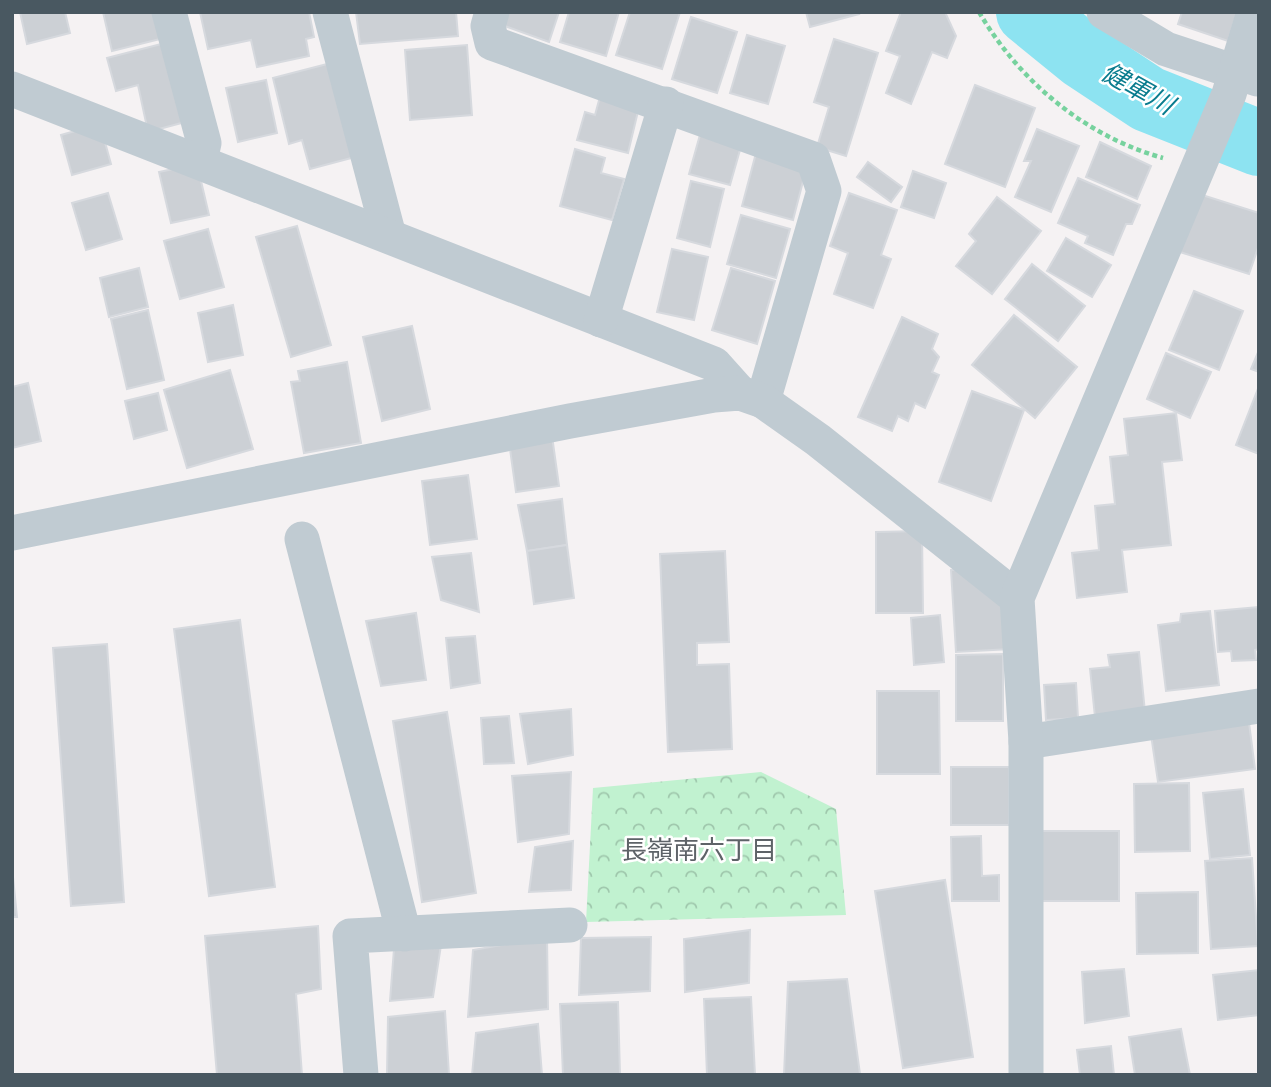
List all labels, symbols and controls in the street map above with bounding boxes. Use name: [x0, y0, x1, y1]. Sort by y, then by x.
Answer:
water label: 健軍川: [1096, 56, 1182, 122]
district label: 長嶺南六丁目: [621, 834, 777, 865]

